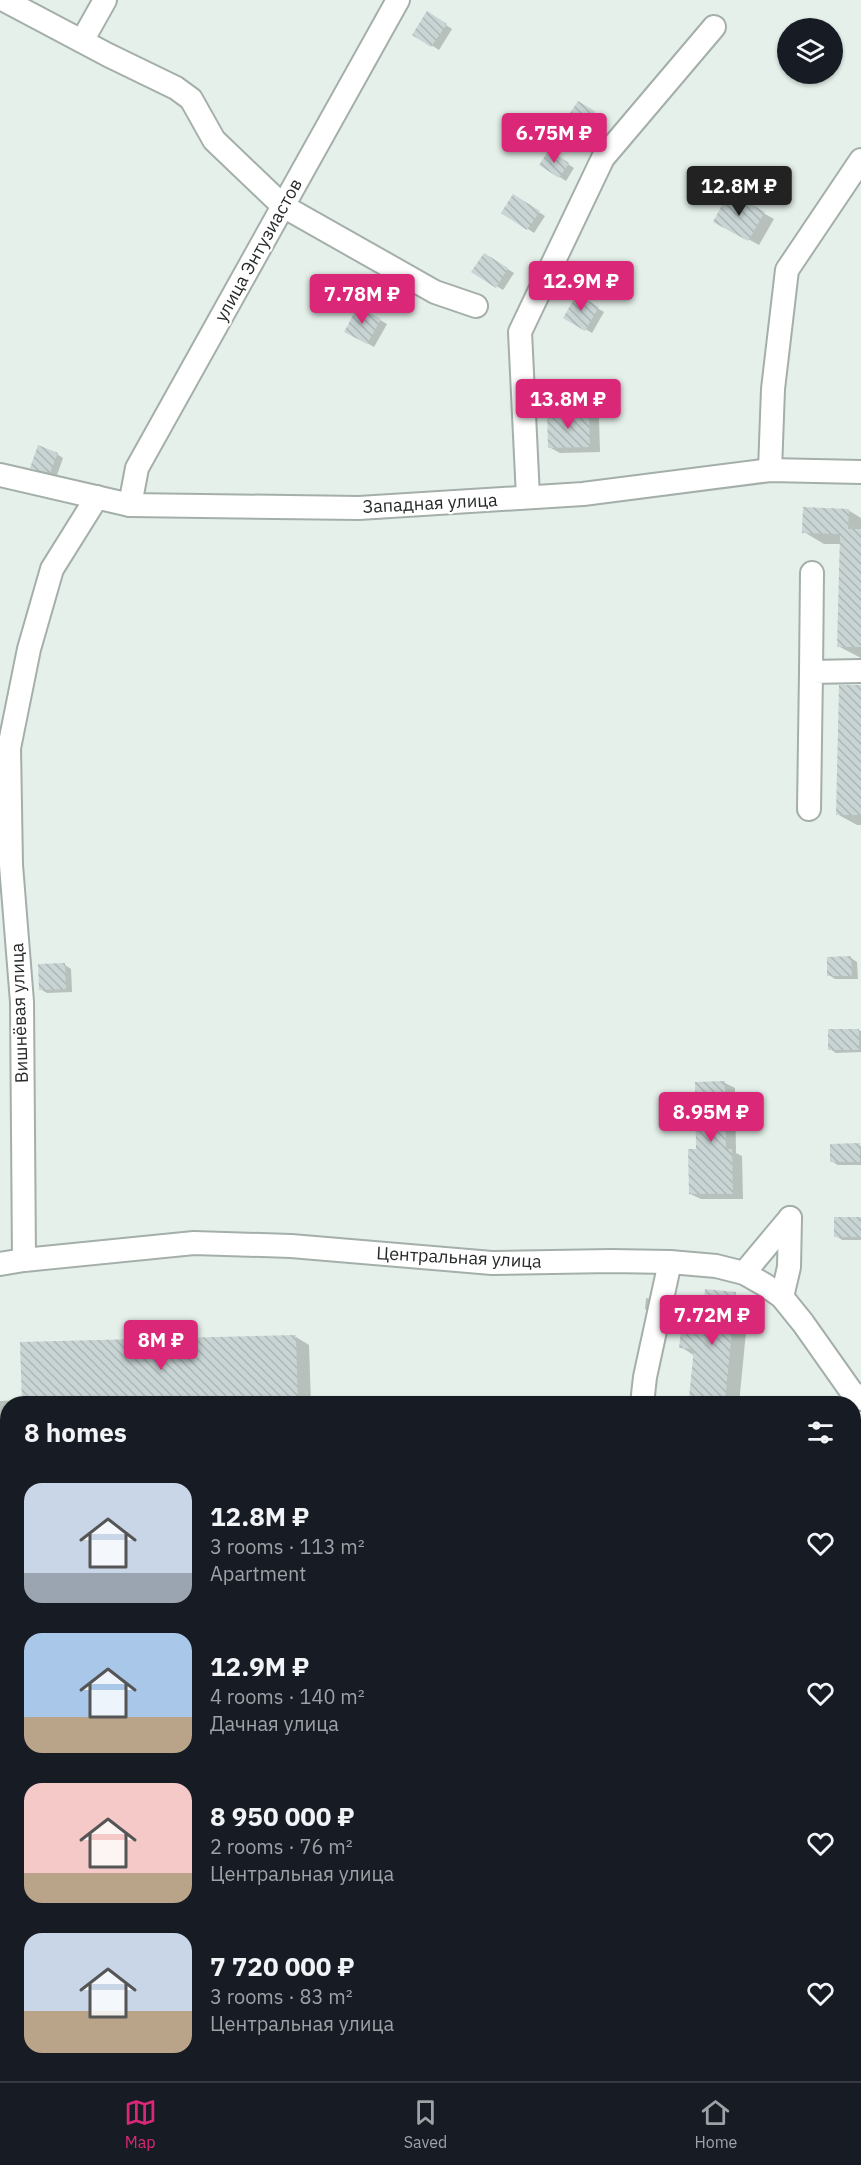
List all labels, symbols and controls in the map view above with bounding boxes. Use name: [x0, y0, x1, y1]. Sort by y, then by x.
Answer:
map controls: [777, 18, 843, 84]
button: layers: [777, 18, 843, 84]
pin: 6.75M ₽: [499, 113, 609, 164]
text: 6.75M ₽: [516, 119, 592, 146]
pin: 12.8M ₽: [684, 166, 794, 217]
text: 12.8M ₽: [701, 172, 777, 199]
street label: улица Энтузиастов: [209, 174, 307, 326]
pin: 12.9M ₽: [526, 261, 636, 312]
text: 12.9M ₽: [543, 267, 619, 294]
pin: 7.78M ₽: [307, 274, 417, 325]
text: 7.78M ₽: [324, 280, 400, 307]
pin: 13.8M ₽: [513, 379, 623, 430]
text: 13.8M ₽: [530, 385, 606, 412]
street label: Западная улица: [362, 488, 499, 518]
street label: Вишнёвая улица: [5, 942, 33, 1084]
pin: 8.95M ₽: [656, 1092, 766, 1143]
text: 8.95M ₽: [673, 1098, 749, 1125]
street label: Центральная улица: [376, 1241, 543, 1273]
pin: 7.72M ₽: [657, 1295, 767, 1346]
text: 7.72M ₽: [674, 1301, 750, 1328]
pin: 8M ₽: [125, 1320, 197, 1371]
text: 8M ₽: [138, 1326, 184, 1353]
text: 8 homes: [24, 1415, 127, 1449]
icon: filters: [804, 1416, 837, 1449]
text: 12.8M ₽: [210, 1499, 309, 1533]
icon: home: [72, 1507, 144, 1579]
icon: heart: [804, 1527, 837, 1560]
text: 3 rooms · 113 m²: [210, 1533, 365, 1560]
text: Apartment: [210, 1560, 306, 1587]
text: 12.9M ₽: [210, 1649, 309, 1683]
icon: home: [72, 1657, 144, 1729]
icon: heart: [804, 1677, 837, 1710]
text: 4 rooms · 140 m²: [210, 1683, 365, 1710]
text: Дачная улица: [210, 1710, 339, 1737]
text: 8 950 000 ₽: [210, 1799, 355, 1833]
icon: home: [72, 1807, 144, 1879]
icon: heart: [804, 1827, 837, 1860]
text: 2 rooms · 76 m²: [210, 1833, 353, 1860]
text: Центральная улица: [210, 1860, 394, 1887]
text: 7 720 000 ₽: [210, 1949, 355, 1983]
icon: home: [72, 1957, 144, 2029]
icon: heart: [804, 1977, 837, 2010]
text: 3 rooms · 83 m²: [210, 1983, 353, 2010]
text: Центральная улица: [210, 2010, 394, 2037]
tab: Map: [124, 2096, 157, 2152]
tab: Saved: [404, 2096, 447, 2152]
tab: Home: [694, 2096, 737, 2152]

